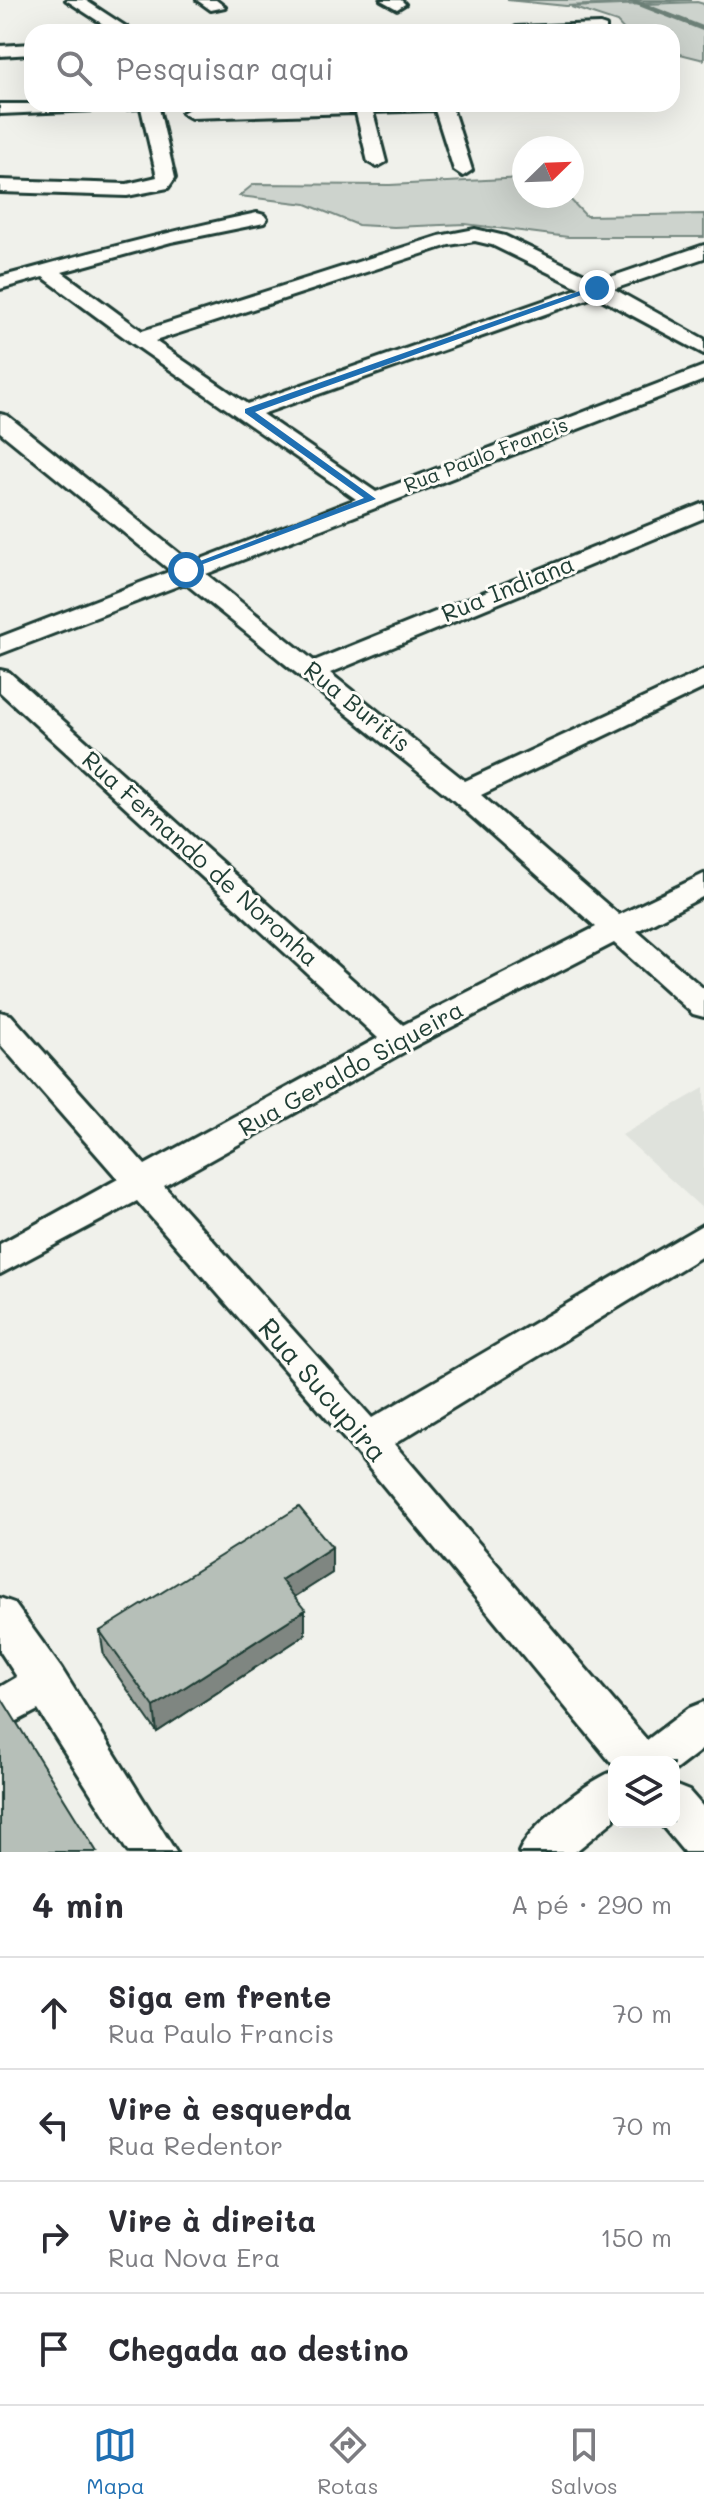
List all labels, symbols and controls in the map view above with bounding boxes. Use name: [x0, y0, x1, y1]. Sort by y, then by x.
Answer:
search box: [24, 24, 680, 112]
icon: search: [52, 46, 96, 90]
text: Pesquisar aqui: [116, 48, 334, 88]
north arrow: [512, 136, 584, 208]
route end: [579, 270, 615, 306]
street label: Rua Paulo Francis: [400, 411, 571, 497]
street label: Rua Indiana: [436, 547, 578, 628]
route start: [168, 552, 204, 588]
street label: Rua Buritís: [298, 653, 418, 758]
street label: Rua Fernando de Noronha: [76, 743, 326, 972]
street label: Rua Geraldo Siqueira: [232, 993, 468, 1142]
street label: Rua Sucupira: [251, 1310, 396, 1469]
map controls: [608, 1756, 680, 1828]
button: layers: [608, 1756, 680, 1828]
text: 4 min: [32, 1882, 124, 1927]
text: A pé · 290 m: [511, 1887, 672, 1921]
text: Siga em frente: [108, 1976, 331, 2016]
icon: ahead: [32, 1991, 76, 2035]
text: 70 m: [612, 1996, 672, 2030]
text: Rua Paulo Francis: [108, 2016, 334, 2050]
text: Vire à esquerda: [108, 2088, 352, 2128]
icon: left: [32, 2103, 76, 2147]
text: 70 m: [612, 2108, 672, 2142]
text: Rua Redentor: [108, 2128, 283, 2162]
text: Vire à direita: [108, 2200, 316, 2240]
icon: right: [32, 2215, 76, 2259]
text: 150 m: [600, 2220, 672, 2254]
text: Rua Nova Era: [108, 2240, 280, 2274]
icon: arrive: [32, 2327, 76, 2371]
text: Chegada ao destino: [108, 2329, 408, 2369]
tab: Mapa: [86, 2423, 145, 2500]
tab: Rotas: [317, 2423, 378, 2500]
tab: Salvos: [551, 2423, 618, 2500]

